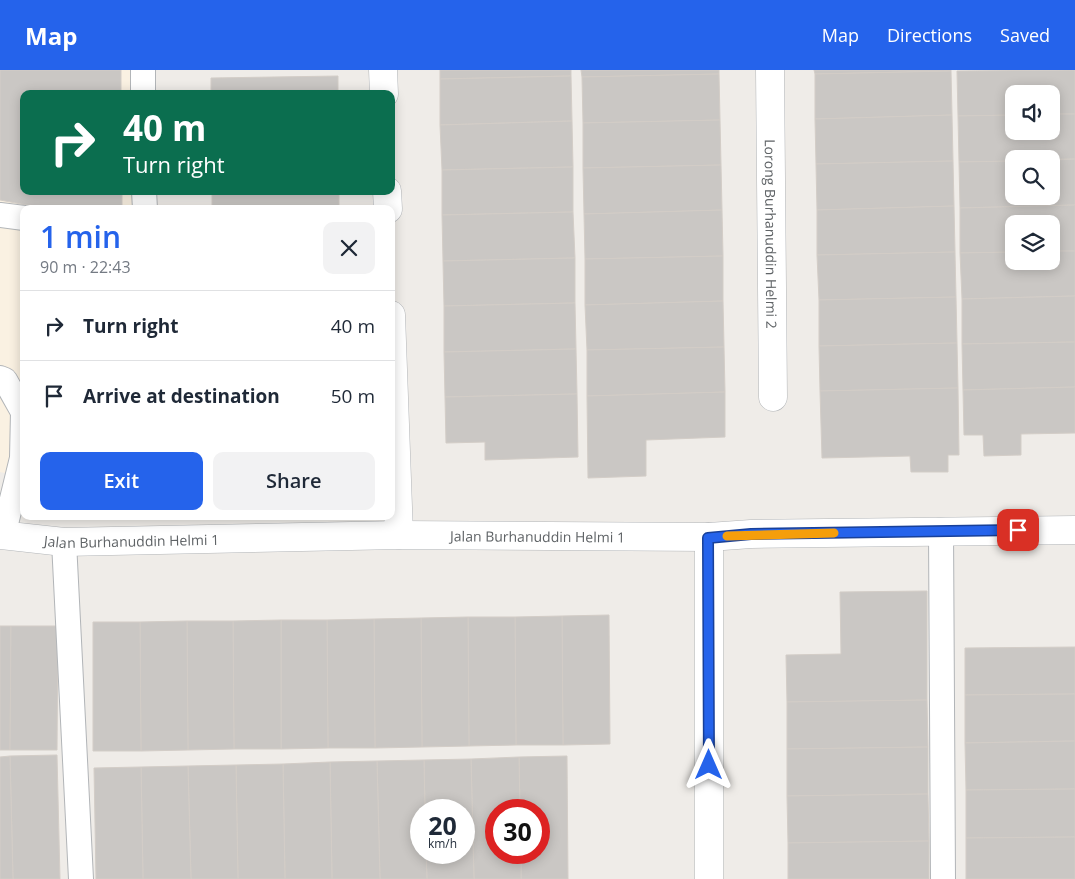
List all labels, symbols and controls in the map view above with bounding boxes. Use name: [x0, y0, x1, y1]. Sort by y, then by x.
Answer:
text: Map: [25, 19, 77, 52]
text: Map: [822, 23, 859, 47]
text: Directions: [887, 23, 972, 47]
text: Saved: [1000, 23, 1050, 47]
map controls: [1005, 85, 1060, 270]
button: sound: [1005, 85, 1060, 140]
text: 40 m: [123, 104, 206, 151]
icon: right: [40, 110, 105, 175]
street label: Lorong Burhanuddin Helmi 2: [761, 139, 782, 329]
text: Turn right: [123, 149, 225, 179]
button: search: [1005, 150, 1060, 205]
button: layers: [1005, 215, 1060, 270]
text: 1 min: [40, 216, 121, 257]
button: close: [323, 222, 375, 274]
text: 90 m · 22:43: [40, 256, 131, 278]
icon: right: [40, 312, 68, 340]
text: Turn right: [83, 313, 178, 339]
text: 40 m: [331, 313, 375, 339]
icon: arrive: [40, 382, 68, 410]
text: Arrive at destination: [83, 383, 280, 409]
text: 50 m: [331, 383, 375, 409]
button: Exit: [40, 452, 203, 510]
button: Share: [213, 452, 375, 510]
pin: [997, 509, 1039, 551]
icon: arrive: [1004, 516, 1032, 544]
street label: Jalan Burhanuddin Helmi 1: [448, 526, 625, 546]
street label: Jalan Burhanuddin Helmi 1: [41, 529, 219, 552]
position arrow: [682, 738, 734, 790]
speed limit sign: 30: [485, 799, 550, 864]
text: 20: [428, 808, 457, 842]
text: km/h: [428, 835, 457, 852]

